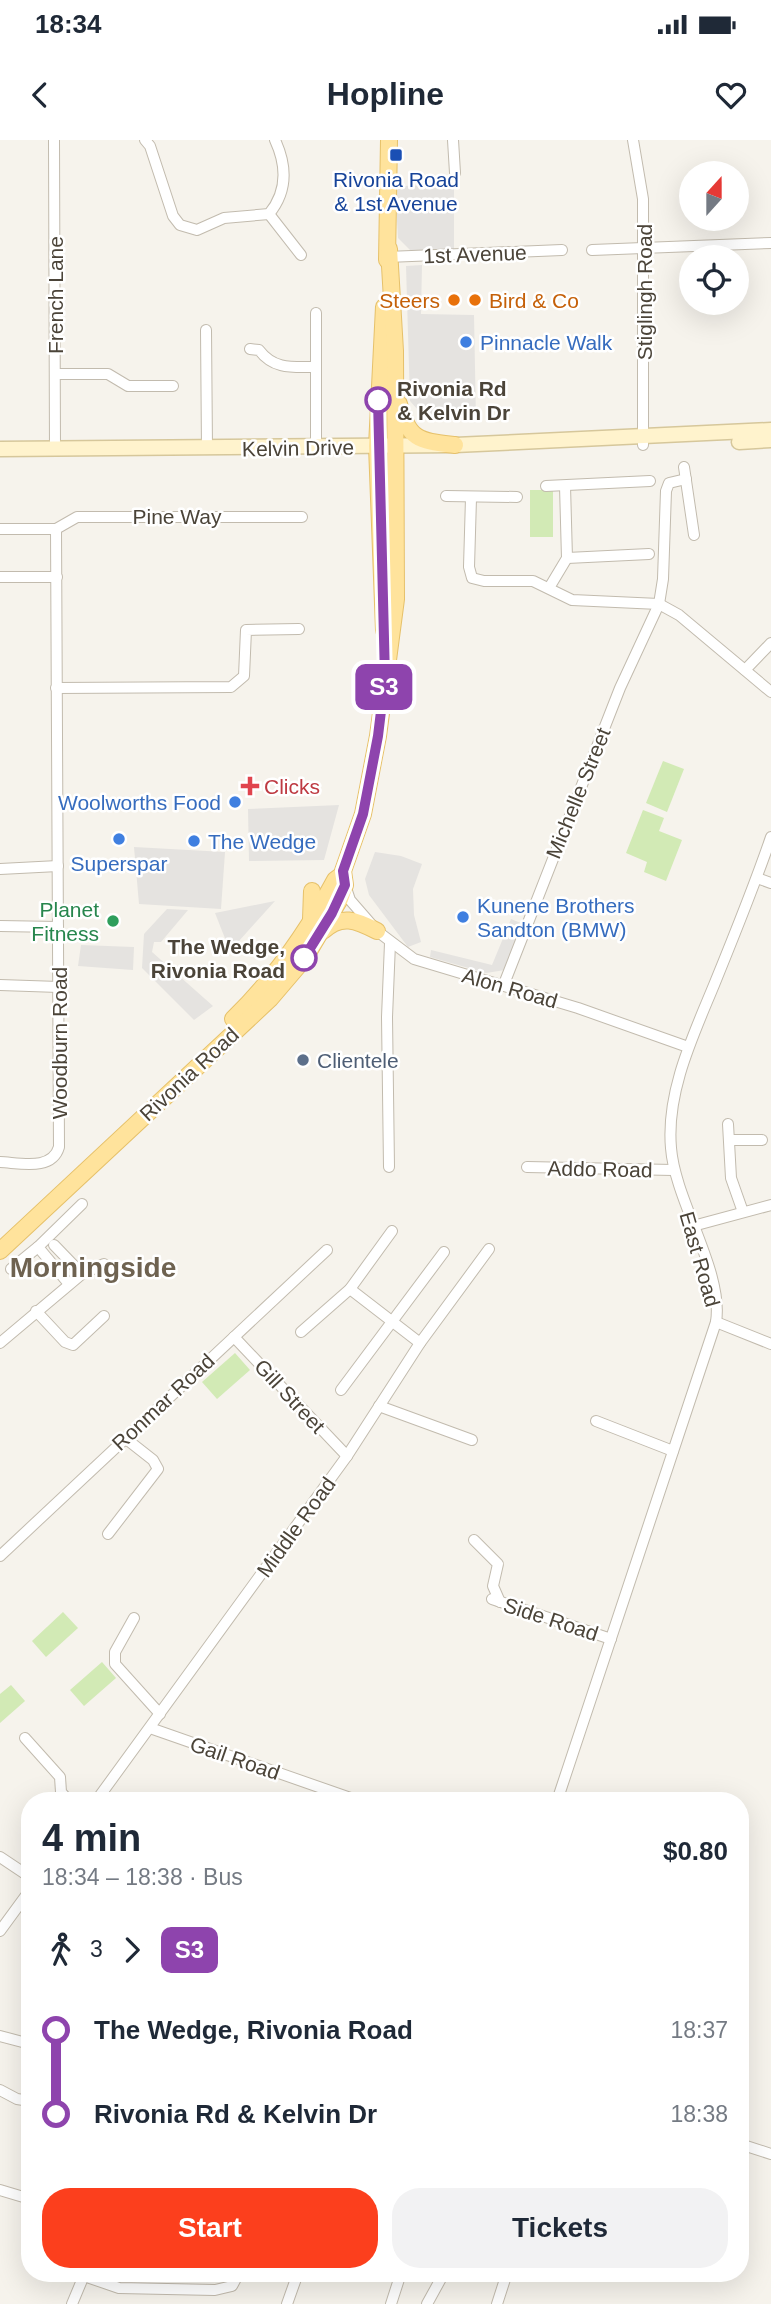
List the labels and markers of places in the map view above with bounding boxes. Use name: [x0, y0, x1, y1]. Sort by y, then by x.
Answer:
marker: Rivonia Road & 1st Avenue: [388, 147, 404, 163]
place label: Rivonia Road & 1st Avenue: [333, 168, 459, 215]
place label: Steers: [379, 289, 440, 312]
place label: Bird & Co: [489, 289, 579, 312]
marker: Steers: [446, 292, 462, 308]
marker: Bird & Co: [467, 292, 483, 308]
place label: Pinnacle Walk: [480, 331, 613, 354]
marker: Pinnacle Walk: [458, 334, 474, 350]
place label: Rivonia Rd & Kelvin Dr: [397, 377, 510, 424]
marker: Rivonia Rd & Kelvin Dr: [365, 387, 391, 413]
place label: Clicks: [264, 775, 320, 798]
marker: Clicks: [242, 778, 258, 794]
place label: Woolworths Food: [58, 791, 221, 814]
marker: Woolworths Food: [227, 794, 243, 810]
place label: The Wedge: [208, 830, 316, 853]
marker: Superspar: [111, 831, 127, 847]
marker: The Wedge: [186, 833, 202, 849]
place label: Superspar: [71, 852, 167, 875]
place label: Kunene Brothers Sandton (BMW): [477, 894, 635, 941]
place label: Planet Fitness: [31, 898, 99, 945]
marker: Kunene Brothers Sandton (BMW): [455, 909, 471, 925]
marker: Planet Fitness: [105, 913, 121, 929]
place label: The Wedge, Rivonia Road: [151, 935, 285, 982]
marker: The Wedge, Rivonia Road: [291, 945, 317, 971]
place label: Clientele: [317, 1049, 399, 1072]
marker: Clientele: [295, 1052, 311, 1068]

